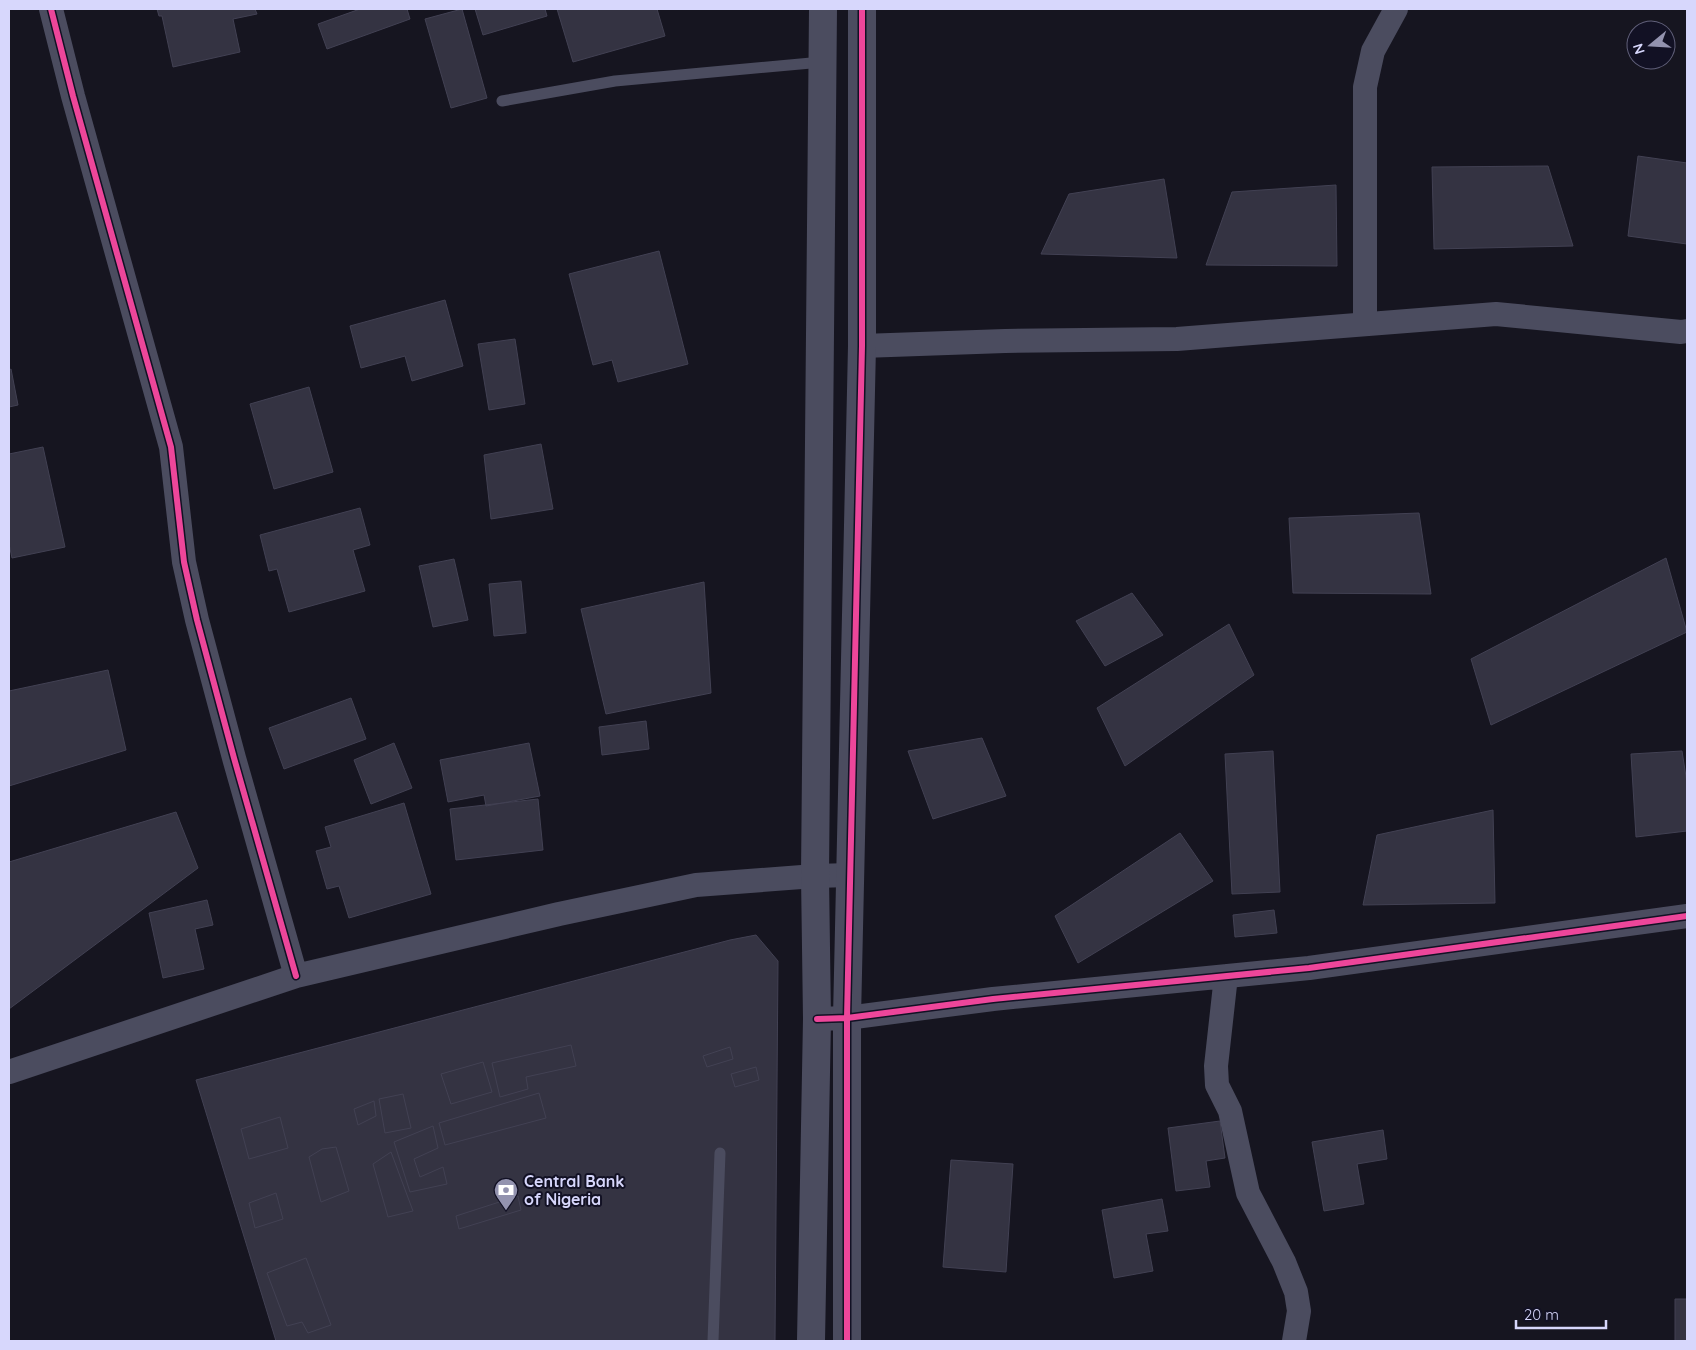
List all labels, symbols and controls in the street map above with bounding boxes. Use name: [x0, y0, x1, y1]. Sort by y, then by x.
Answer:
north arrow: [1626, 20, 1676, 70]
text: N: [1628, 41, 1649, 57]
place label: Central Bank of Nigeria: [524, 1171, 624, 1209]
bank icon: Central Bank of Nigeria: [493, 1177, 519, 1211]
scale bar: [1516, 1298, 1606, 1330]
text: 20 m: [1524, 1305, 1559, 1324]

